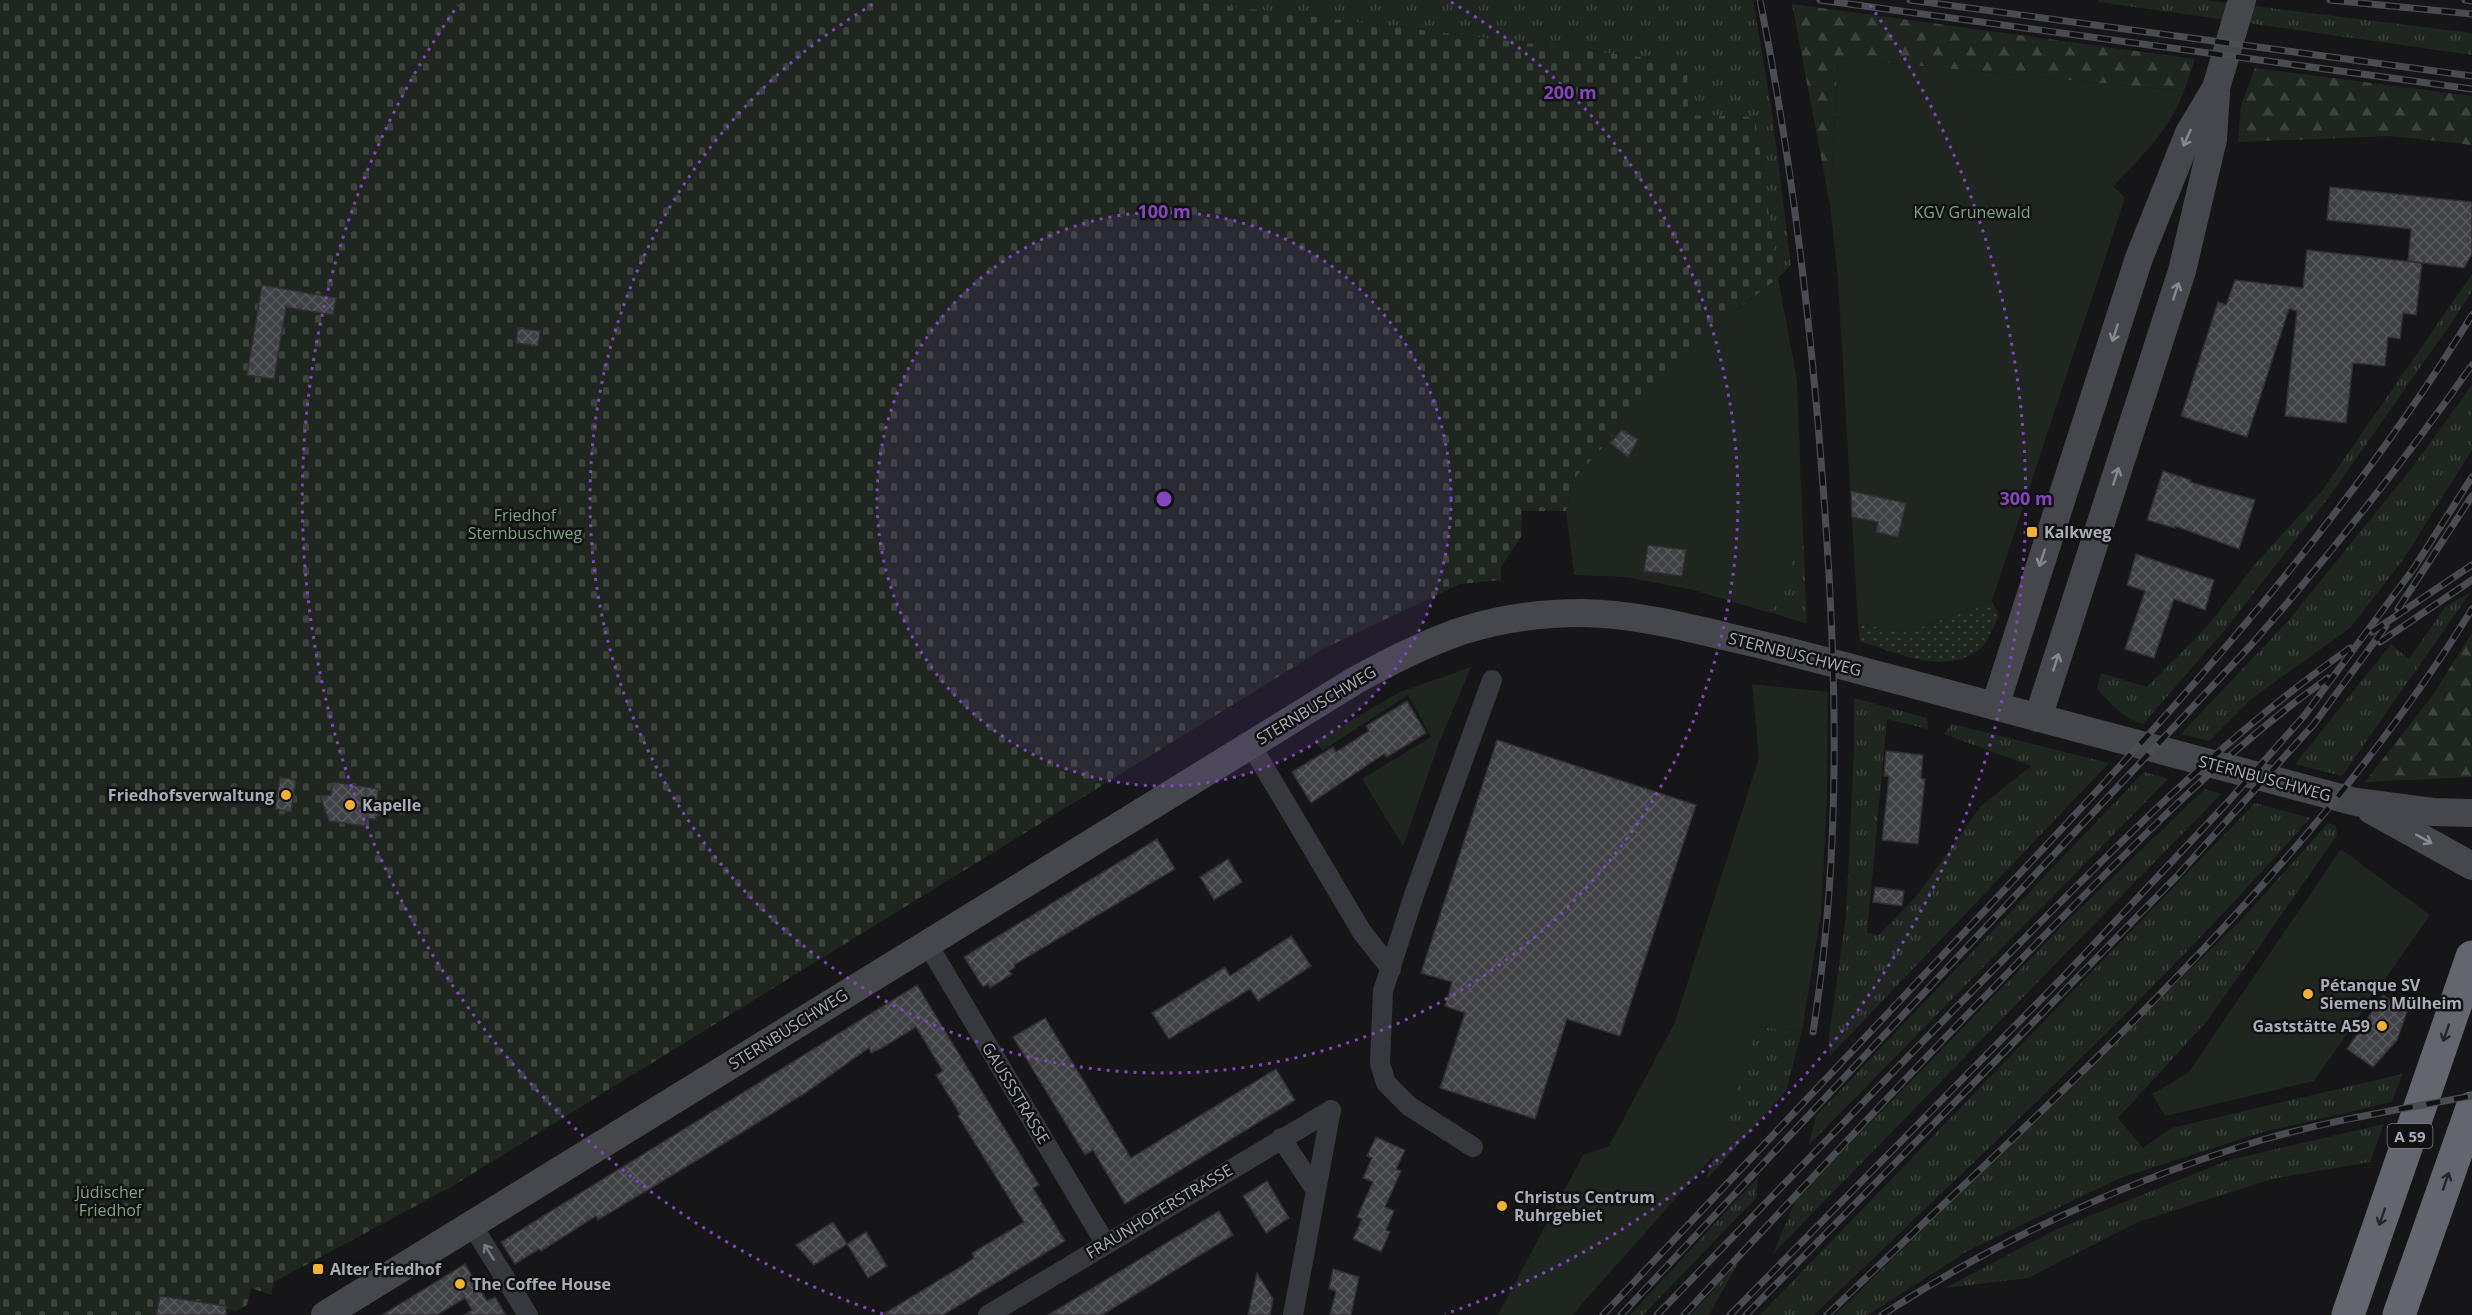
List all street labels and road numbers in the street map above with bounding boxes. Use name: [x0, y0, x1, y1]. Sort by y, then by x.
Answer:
street label: STERNBUSCHWEG: [1726, 627, 1864, 681]
street label: STERNBUSCHWEG: [1252, 660, 1380, 750]
street label: STERNBUSCHWEG: [2196, 750, 2334, 806]
street label: STERNBUSCHWEG: [724, 984, 852, 1074]
street label: GAUSSSTRASSE: [977, 1038, 1055, 1148]
road number: A 59: [2388, 1124, 2432, 1148]
street label: FRAUNHOFERSTRASSE: [1082, 1159, 1236, 1263]

